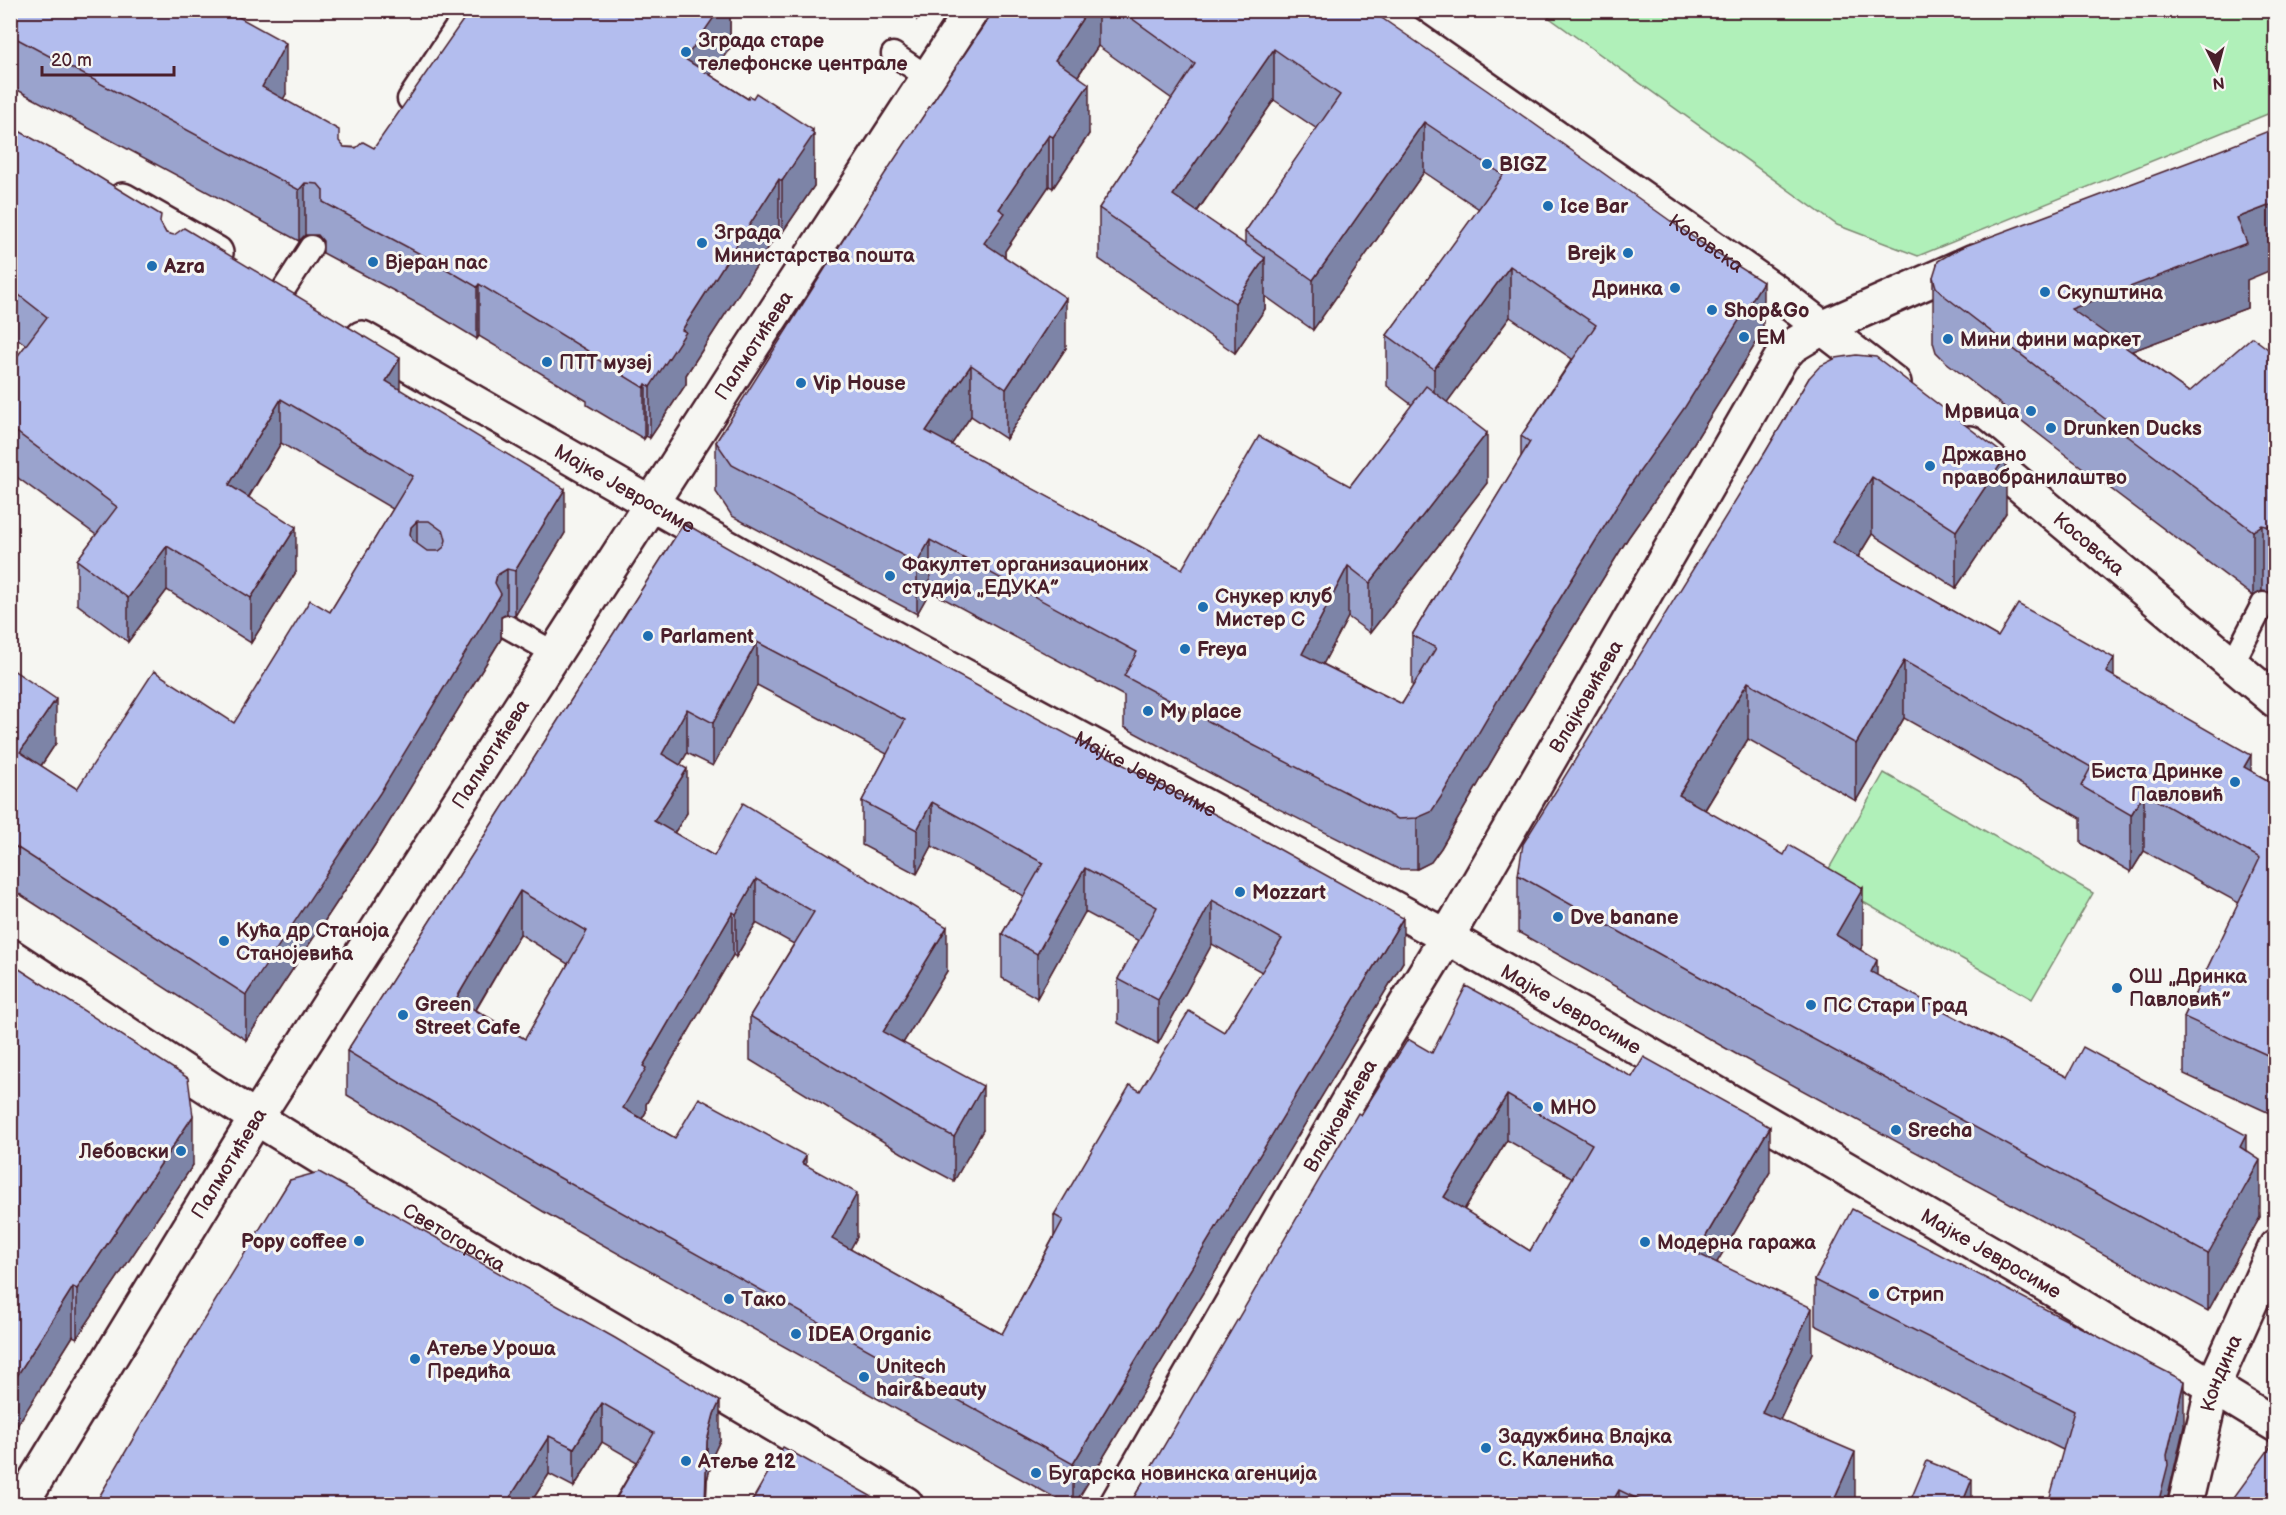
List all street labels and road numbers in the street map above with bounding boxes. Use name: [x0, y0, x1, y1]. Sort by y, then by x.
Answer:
street label: Косовска: [1664, 209, 1748, 279]
street label: Палмотићева: [710, 286, 799, 405]
street label: Мајке Јевросиме: [550, 440, 699, 539]
street label: Косовска: [2048, 507, 2129, 581]
street label: Влајковићева: [1545, 636, 1629, 757]
street label: Палмотићева: [447, 695, 535, 813]
street label: Мајке Јевросиме: [1070, 727, 1221, 823]
street label: Мајке Јевросиме: [1496, 960, 1645, 1060]
street label: Влајковићева: [1299, 1055, 1383, 1177]
street label: Палмотићева: [187, 1104, 272, 1223]
street label: Светогорска: [398, 1199, 510, 1278]
street label: Мајке Јевросиме: [1916, 1204, 2065, 1304]
street label: Кондина: [2196, 1331, 2248, 1414]

